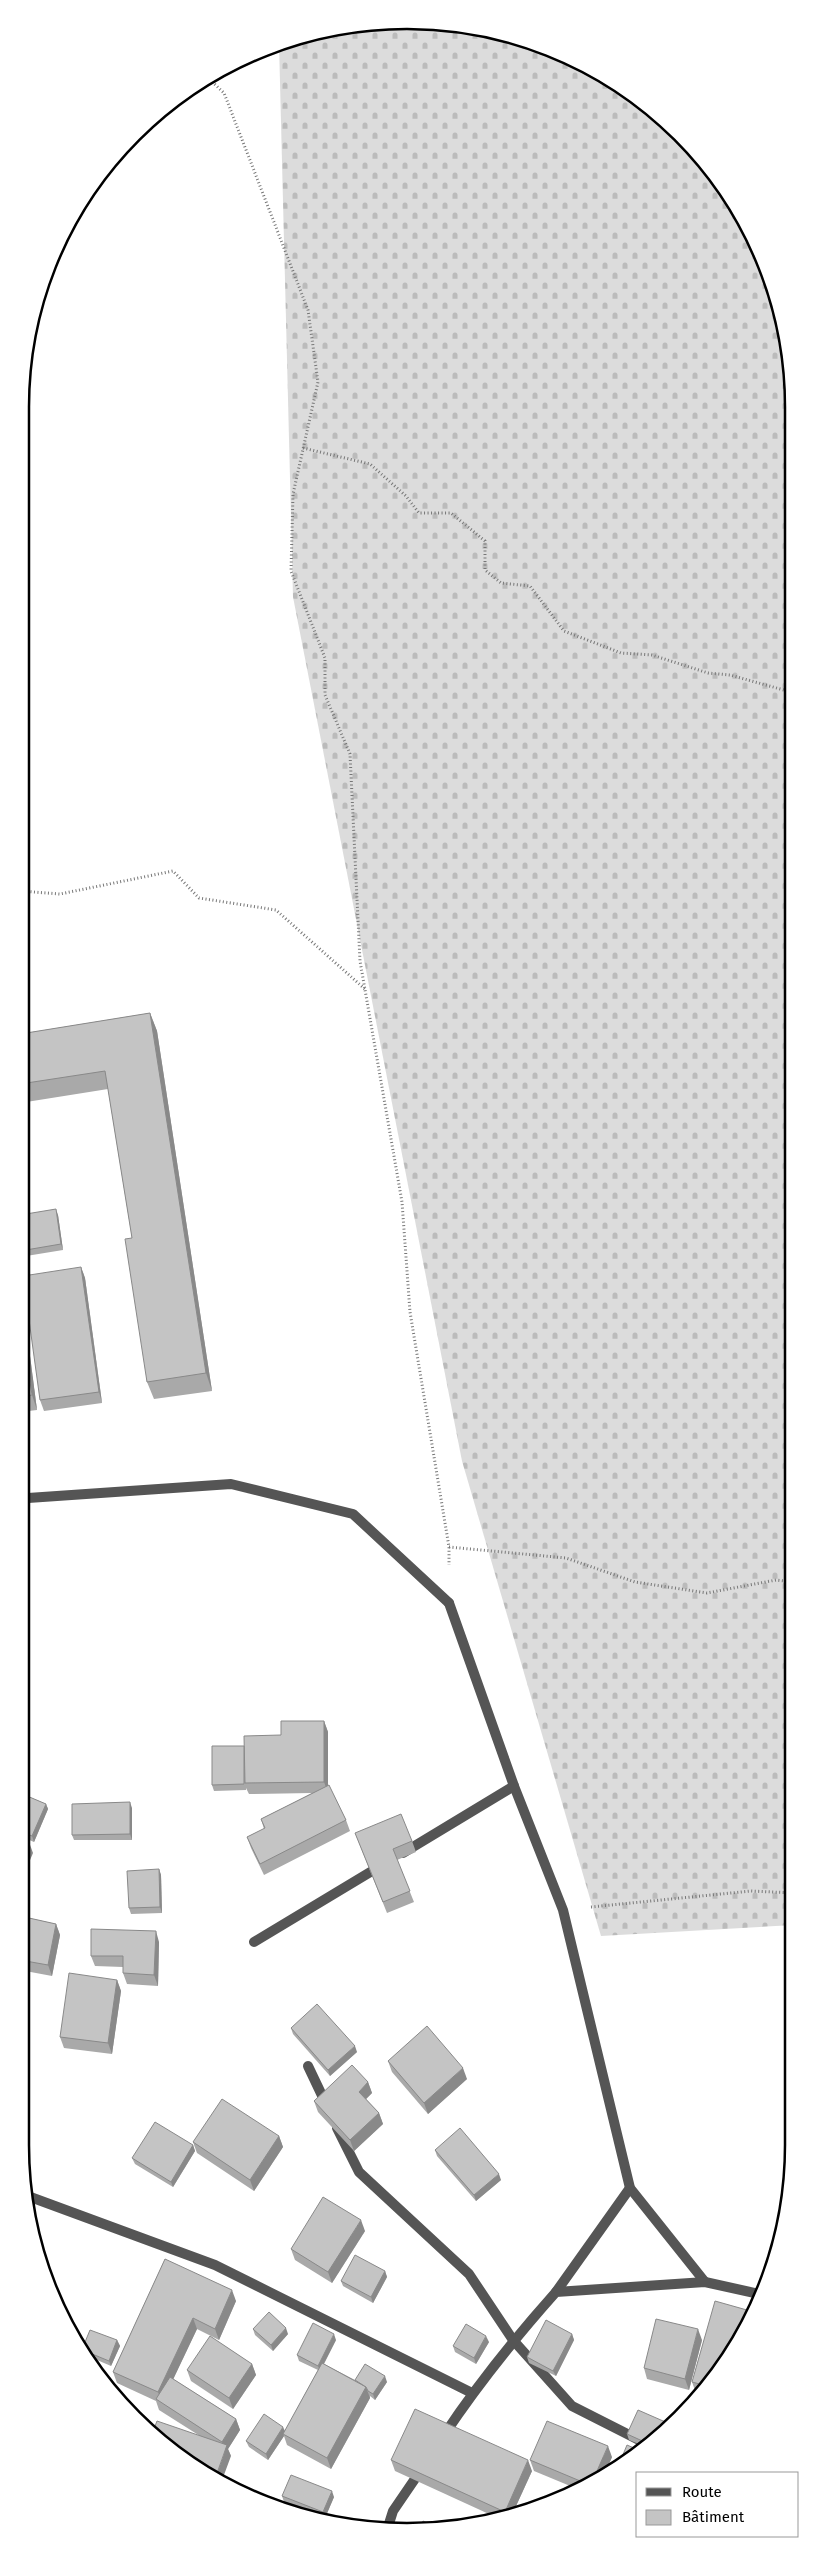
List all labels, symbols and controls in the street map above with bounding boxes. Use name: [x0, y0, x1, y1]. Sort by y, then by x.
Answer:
legend: [636, 2472, 799, 2537]
text: Route: [682, 2483, 722, 2501]
text: Bâtiment: [682, 2508, 745, 2526]

